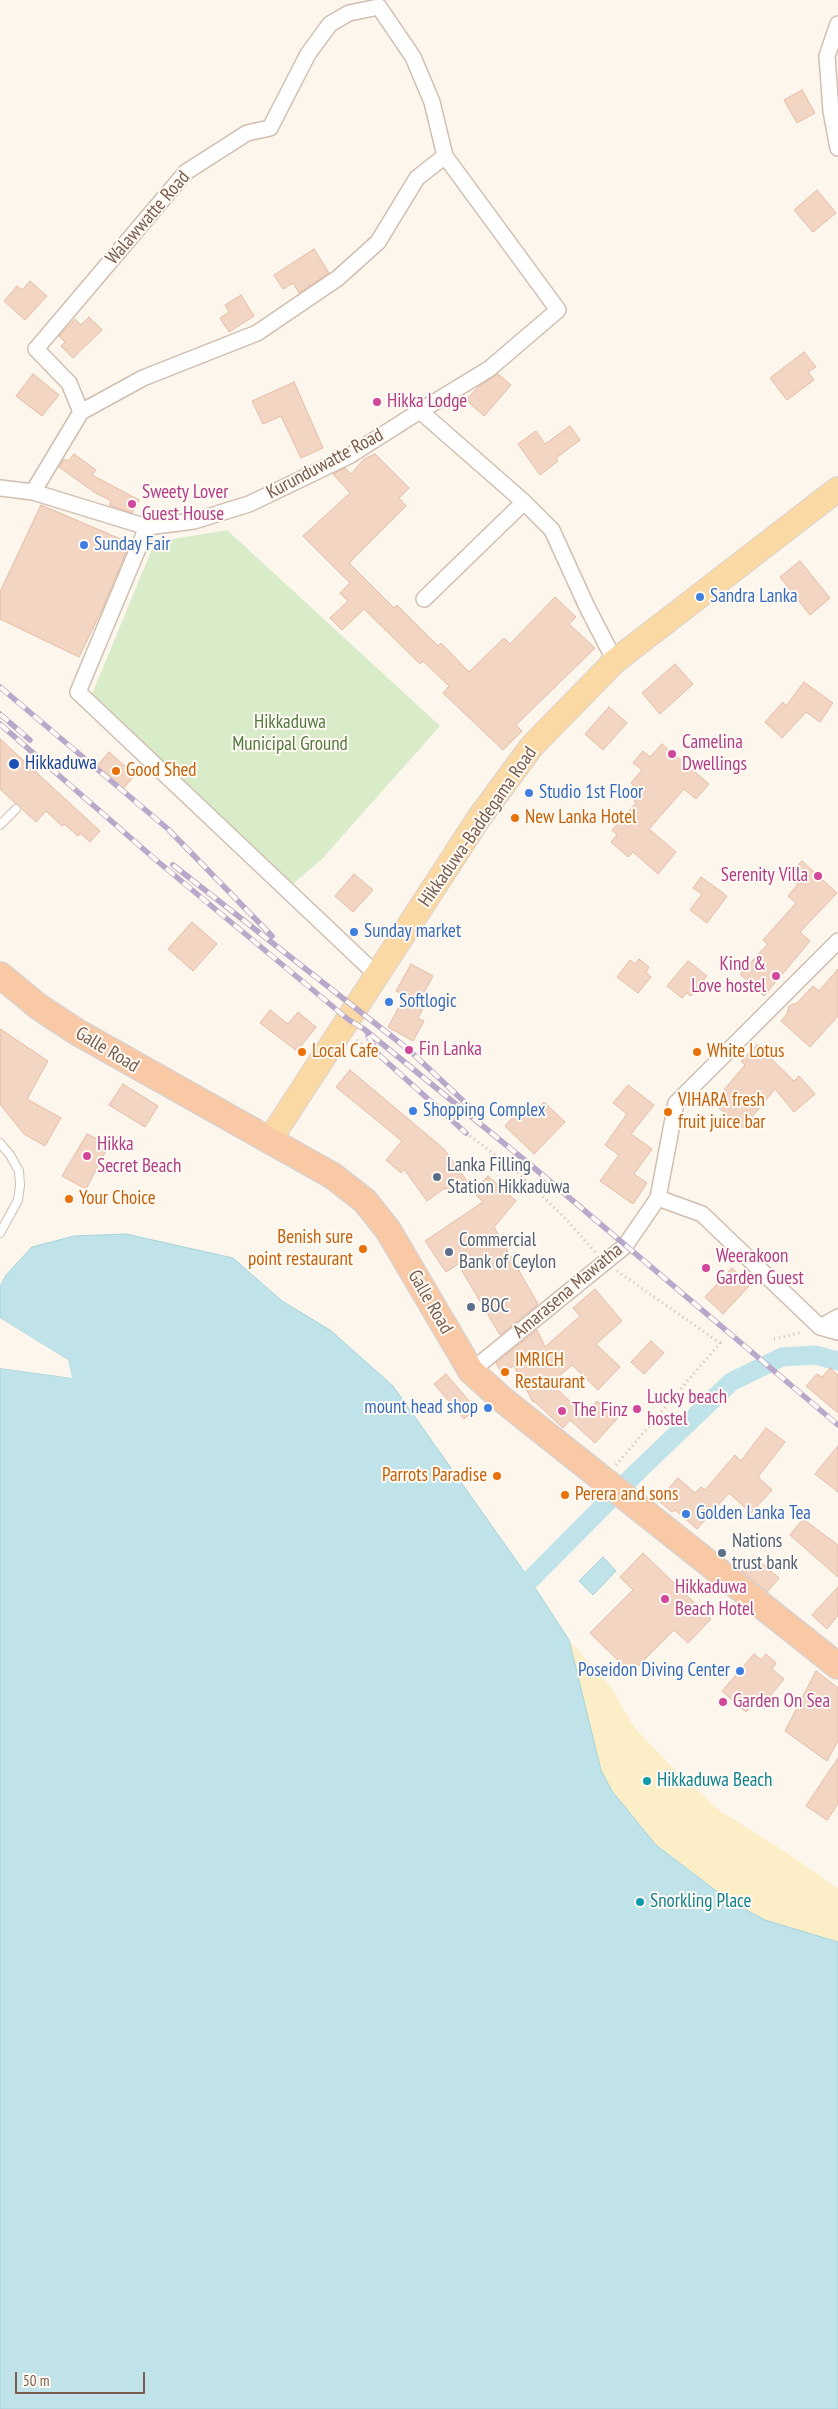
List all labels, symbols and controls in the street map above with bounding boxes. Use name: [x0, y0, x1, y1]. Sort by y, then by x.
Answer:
street label: Walawwatte Road: [101, 167, 195, 269]
place label: Hikka Lodge: [387, 391, 467, 413]
marker: Hikka Lodge: [371, 396, 383, 408]
street label: Kurunduwatte Road: [263, 424, 387, 504]
place label: Sweety Lover Guest House: [142, 482, 228, 526]
marker: Sweety Lover Guest House: [126, 498, 138, 510]
place label: Sunday Fair: [94, 534, 170, 556]
marker: Sunday Fair: [78, 539, 90, 551]
place label: Sandra Lanka: [710, 586, 798, 608]
marker: Sandra Lanka: [694, 591, 706, 603]
park label: Hikkaduwa Municipal Ground: [232, 712, 348, 756]
place label: Camelina Dwellings: [682, 732, 747, 776]
street label: Hikkaduwa-Baddegama Road: [414, 742, 542, 912]
marker: Camelina Dwellings: [666, 748, 678, 760]
place label: Hikkaduwa: [25, 753, 97, 775]
marker: Hikkaduwa: [7, 757, 21, 771]
place label: Good Shed: [126, 760, 197, 782]
marker: Good Shed: [110, 765, 122, 777]
place label: Studio 1st Floor: [539, 782, 643, 804]
marker: Studio 1st Floor: [523, 787, 535, 799]
place label: New Lanka Hotel: [525, 807, 636, 829]
marker: New Lanka Hotel: [509, 812, 521, 824]
place label: Serenity Villa: [721, 865, 808, 887]
marker: Serenity Villa: [812, 870, 824, 882]
place label: Sunday market: [364, 921, 461, 943]
marker: Sunday market: [348, 926, 360, 938]
place label: Kind & Love hostel: [691, 954, 766, 998]
marker: Kind & Love hostel: [770, 970, 782, 982]
place label: Softlogic: [399, 991, 457, 1013]
marker: Softlogic: [383, 996, 395, 1008]
street label: Galle Road: [71, 1022, 143, 1078]
place label: Fin Lanka: [419, 1039, 482, 1061]
place label: Local Cafe: [312, 1041, 379, 1063]
place label: White Lotus: [707, 1041, 784, 1063]
marker: Fin Lanka: [403, 1044, 415, 1056]
marker: Local Cafe: [296, 1046, 308, 1058]
marker: White Lotus: [691, 1046, 703, 1058]
place label: VIHARA fresh fruit juice bar: [678, 1090, 766, 1134]
place label: Shopping Complex: [423, 1100, 546, 1122]
marker: Shopping Complex: [407, 1105, 419, 1117]
marker: VIHARA fresh fruit juice bar: [662, 1106, 674, 1118]
place label: Hikka Secret Beach: [97, 1134, 181, 1178]
marker: Hikka Secret Beach: [81, 1150, 93, 1162]
place label: Lanka Filling Station Hikkaduwa: [447, 1155, 570, 1199]
marker: Lanka Filling Station Hikkaduwa: [431, 1171, 443, 1183]
place label: Your Choice: [79, 1188, 156, 1210]
marker: Your Choice: [63, 1193, 75, 1205]
place label: Benish sure point restaurant: [248, 1227, 353, 1271]
place label: Commercial Bank of Ceylon: [459, 1230, 556, 1274]
street label: Amarasena Mawatha: [509, 1239, 627, 1343]
marker: Benish sure point restaurant: [357, 1243, 369, 1255]
marker: Commercial Bank of Ceylon: [443, 1246, 455, 1258]
place label: Weerakoon Garden Guest: [716, 1246, 804, 1290]
marker: Weerakoon Garden Guest: [700, 1262, 712, 1274]
street label: Galle Road: [403, 1266, 457, 1338]
place label: BOC: [481, 1296, 509, 1318]
marker: BOC: [465, 1301, 477, 1313]
place label: IMRICH Restaurant: [515, 1350, 585, 1394]
marker: IMRICH Restaurant: [499, 1366, 511, 1378]
place label: Lucky beach hostel: [647, 1387, 727, 1431]
place label: mount head shop: [364, 1397, 478, 1419]
place label: The Finz: [572, 1400, 628, 1422]
marker: mount head shop: [482, 1402, 494, 1414]
marker: Lucky beach hostel: [631, 1403, 643, 1415]
marker: The Finz: [556, 1405, 568, 1417]
place label: Parrots Paradise: [382, 1465, 487, 1487]
marker: Parrots Paradise: [491, 1470, 503, 1482]
place label: Perera and sons: [575, 1484, 678, 1506]
marker: Perera and sons: [559, 1489, 571, 1501]
place label: Golden Lanka Tea: [696, 1503, 811, 1525]
marker: Golden Lanka Tea: [680, 1508, 692, 1520]
place label: Nations trust bank: [732, 1531, 798, 1575]
marker: Nations trust bank: [716, 1547, 728, 1559]
place label: Hikkaduwa Beach Hotel: [675, 1577, 754, 1621]
marker: Hikkaduwa Beach Hotel: [659, 1593, 671, 1605]
place label: Poseidon Diving Center: [578, 1660, 730, 1682]
marker: Poseidon Diving Center: [734, 1665, 746, 1677]
place label: Garden On Sea: [733, 1691, 830, 1713]
marker: Garden On Sea: [717, 1696, 729, 1708]
place label: Hikkaduwa Beach: [657, 1770, 772, 1792]
marker: Hikkaduwa Beach: [641, 1775, 653, 1787]
place label: Snorkling Place: [650, 1891, 751, 1913]
marker: Snorkling Place: [634, 1896, 646, 1908]
scale bar: [18, 2362, 148, 2394]
text: 50 m: [23, 2371, 49, 2390]

